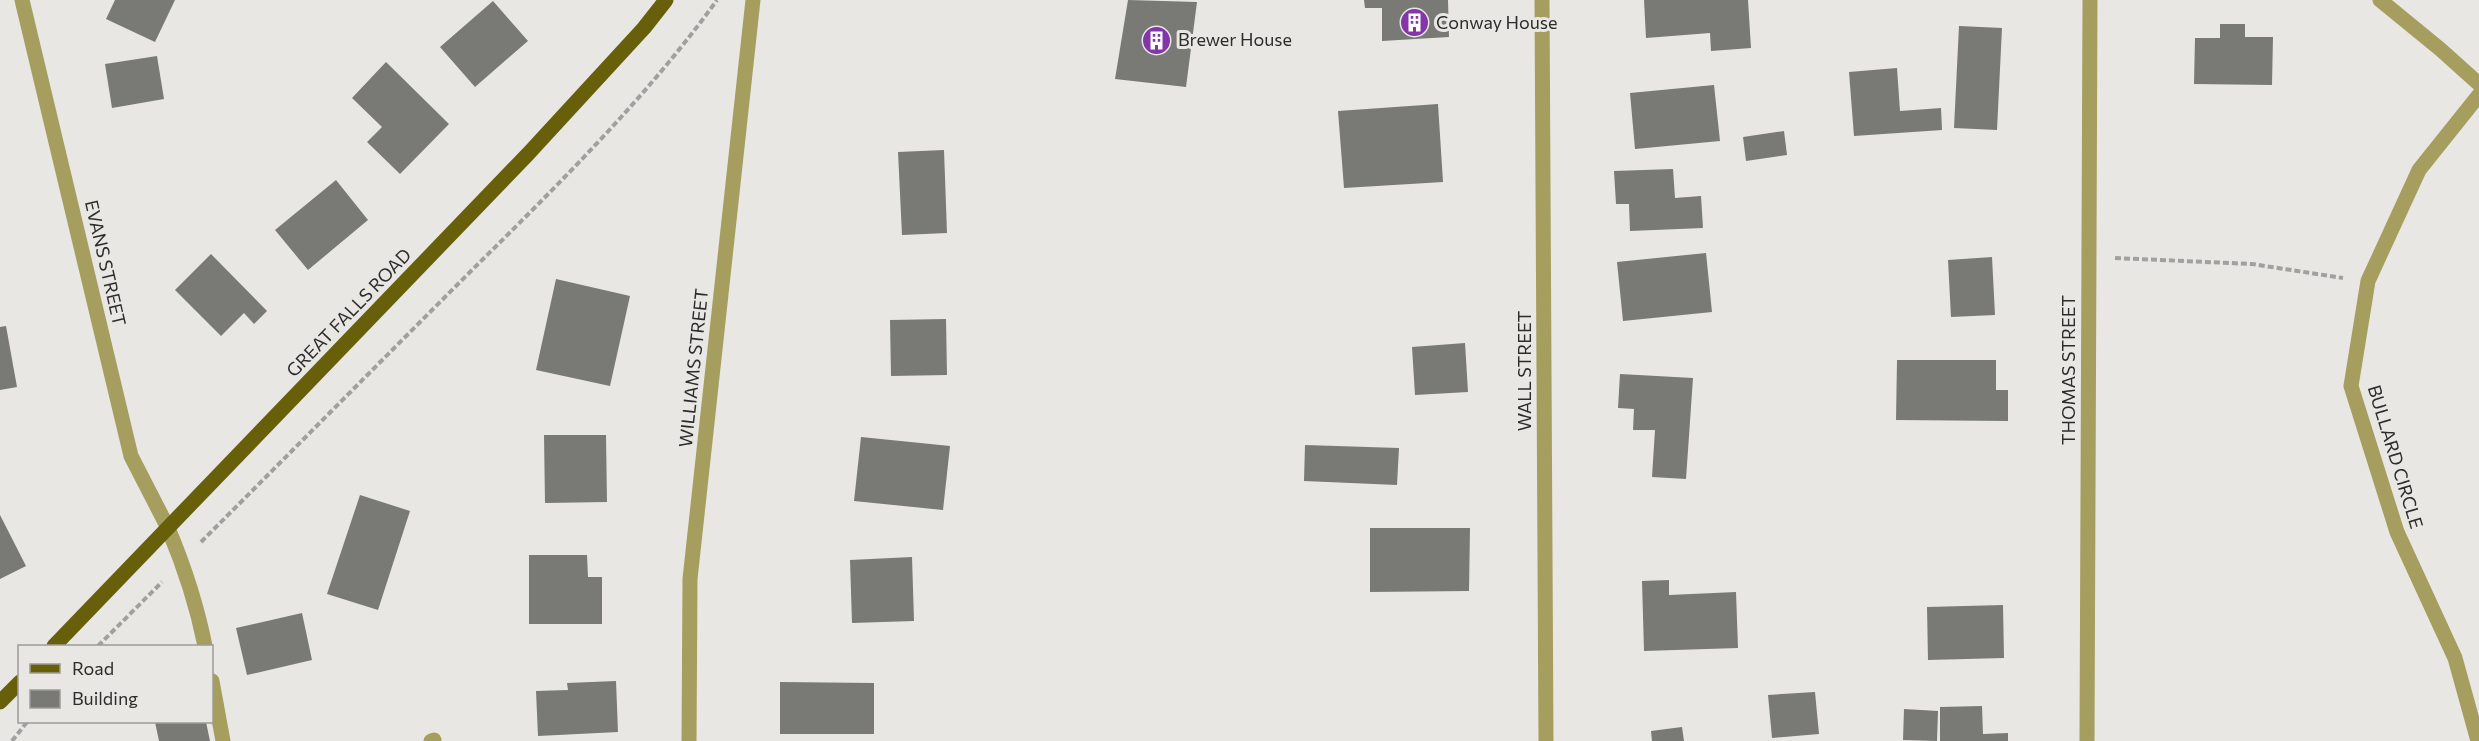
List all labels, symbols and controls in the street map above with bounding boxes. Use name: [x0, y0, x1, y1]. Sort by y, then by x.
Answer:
building icon: Conway House: [1399, 7, 1431, 39]
place label: Conway House: [1436, 11, 1557, 33]
building icon: Brewer House: [1141, 24, 1173, 56]
place label: Brewer House: [1178, 28, 1292, 50]
street label: EVANS STREET: [81, 198, 131, 328]
street label: GREAT FALLS ROAD: [281, 244, 415, 381]
street label: WILLIAMS STREET: [674, 287, 712, 448]
street label: THOMAS STREET: [2057, 295, 2079, 445]
street label: WALL STREET: [1513, 311, 1535, 431]
street label: BULLARD CIRCLE: [2364, 382, 2428, 531]
legend: [18, 645, 213, 723]
text: Road: [72, 657, 114, 679]
text: Building: [72, 687, 138, 709]

